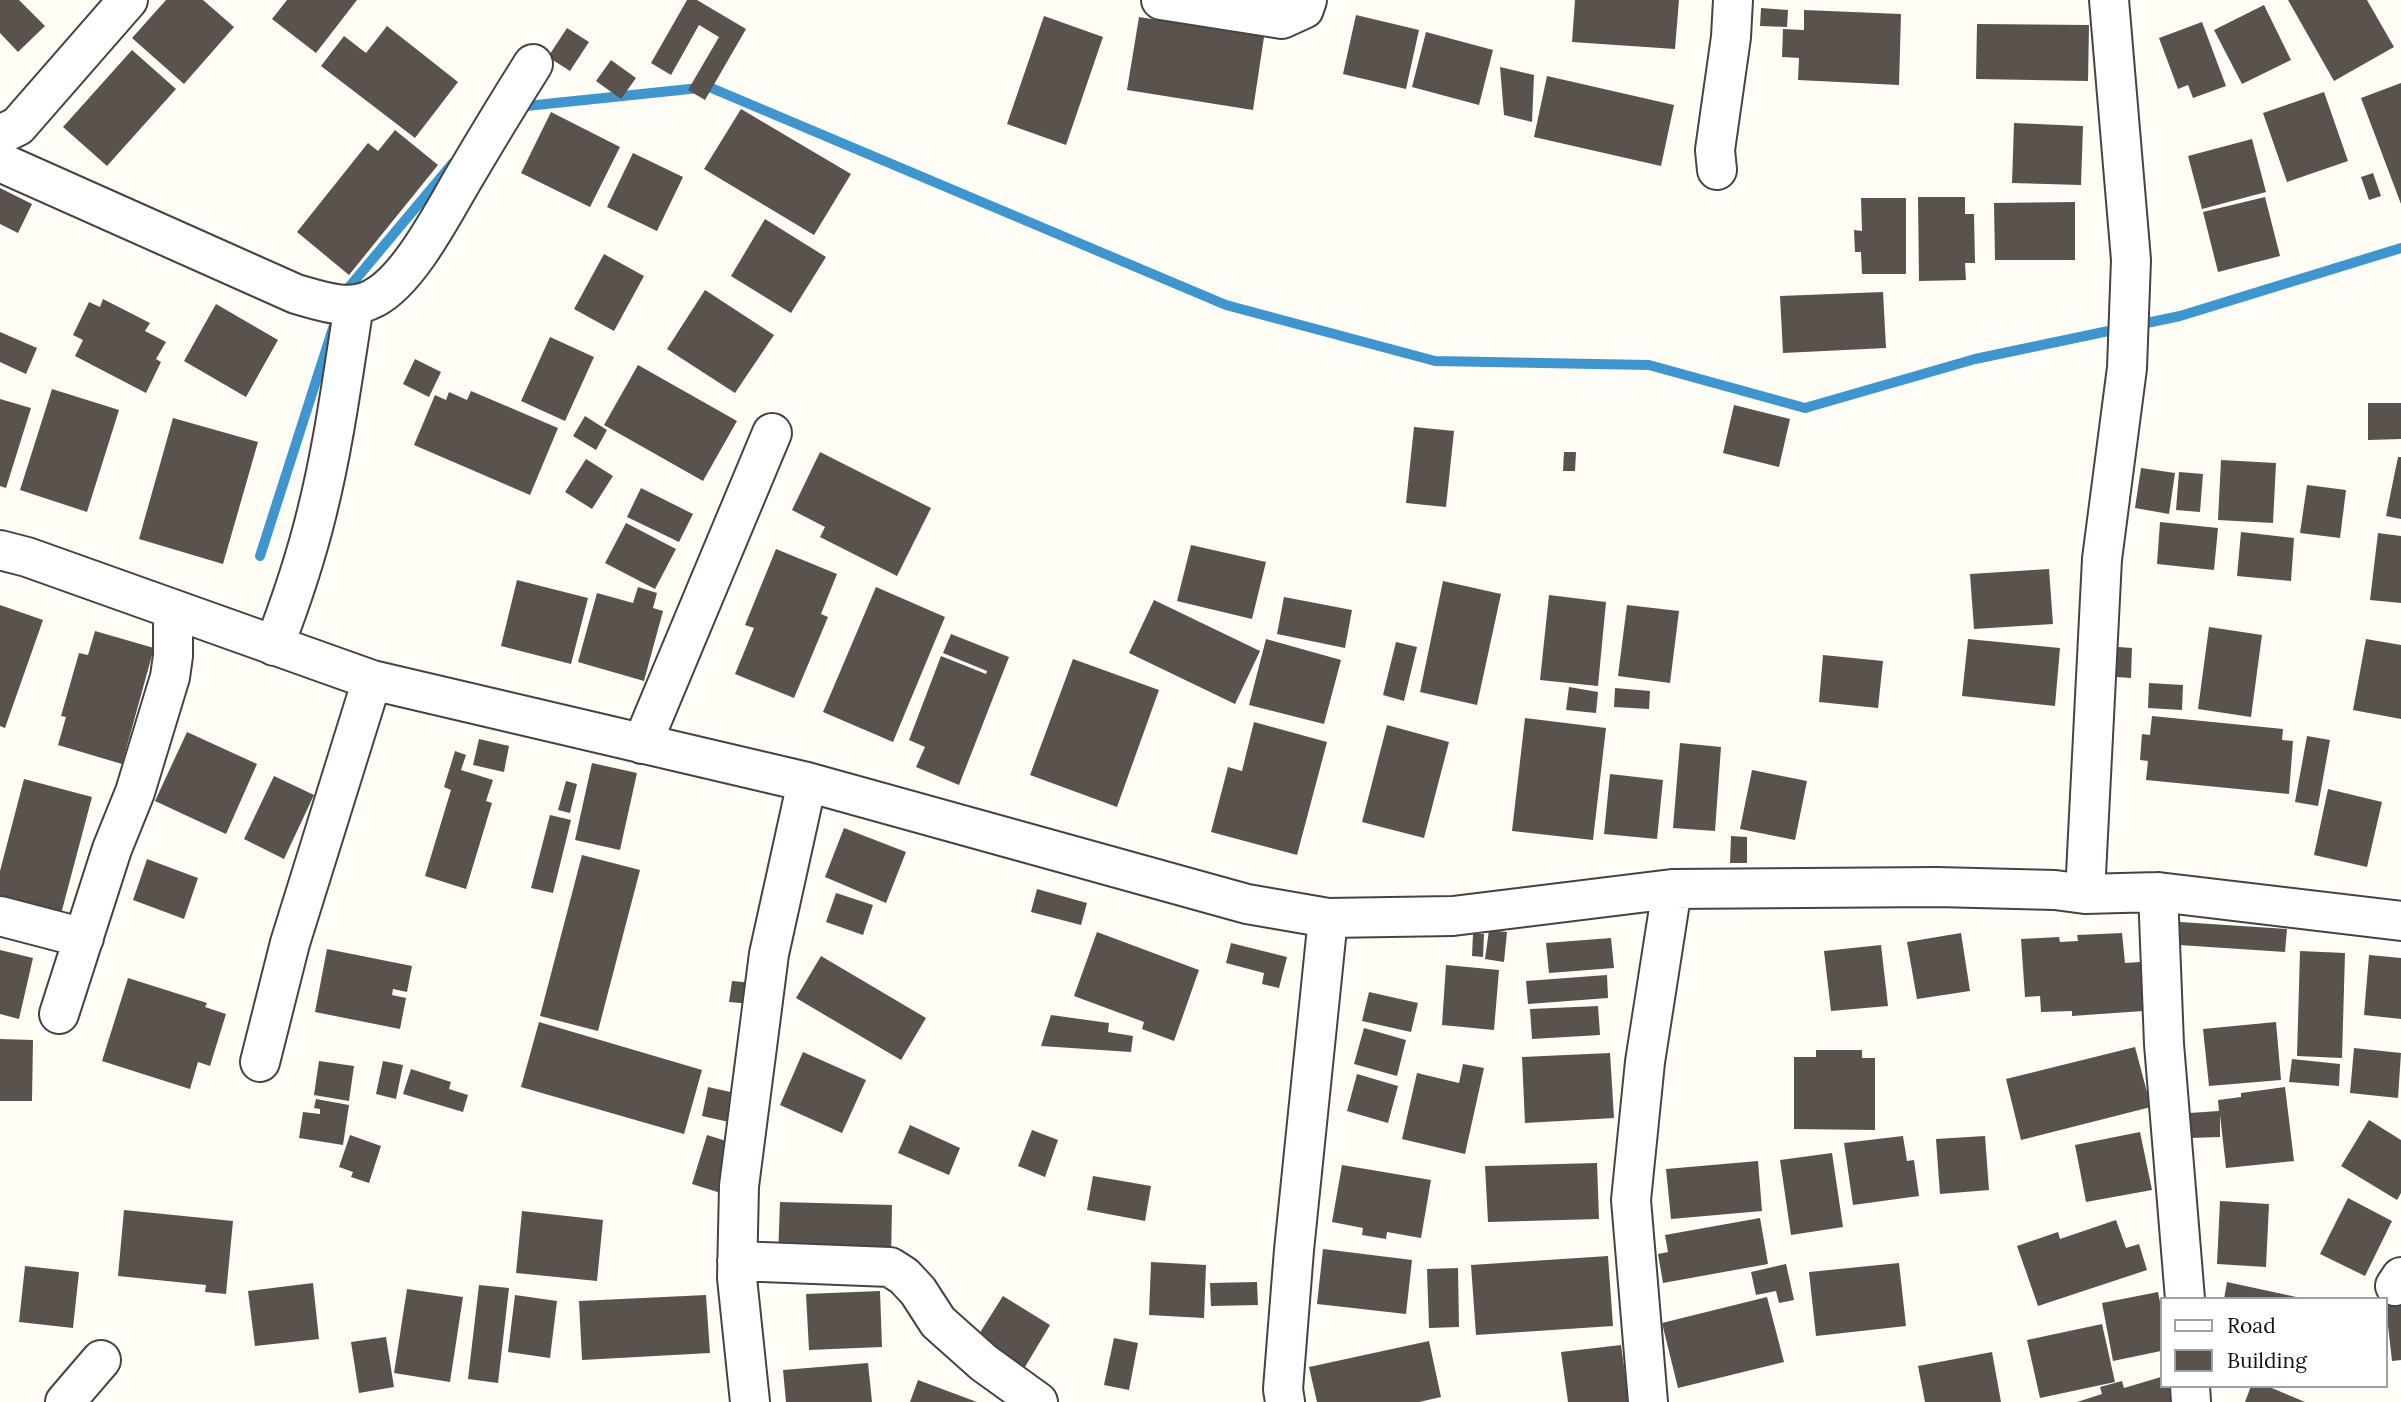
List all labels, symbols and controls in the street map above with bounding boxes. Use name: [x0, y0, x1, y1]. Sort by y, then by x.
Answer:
legend: [2160, 1297, 2387, 1388]
text: Road: [2227, 1312, 2276, 1339]
text: Building: [2227, 1347, 2307, 1374]

